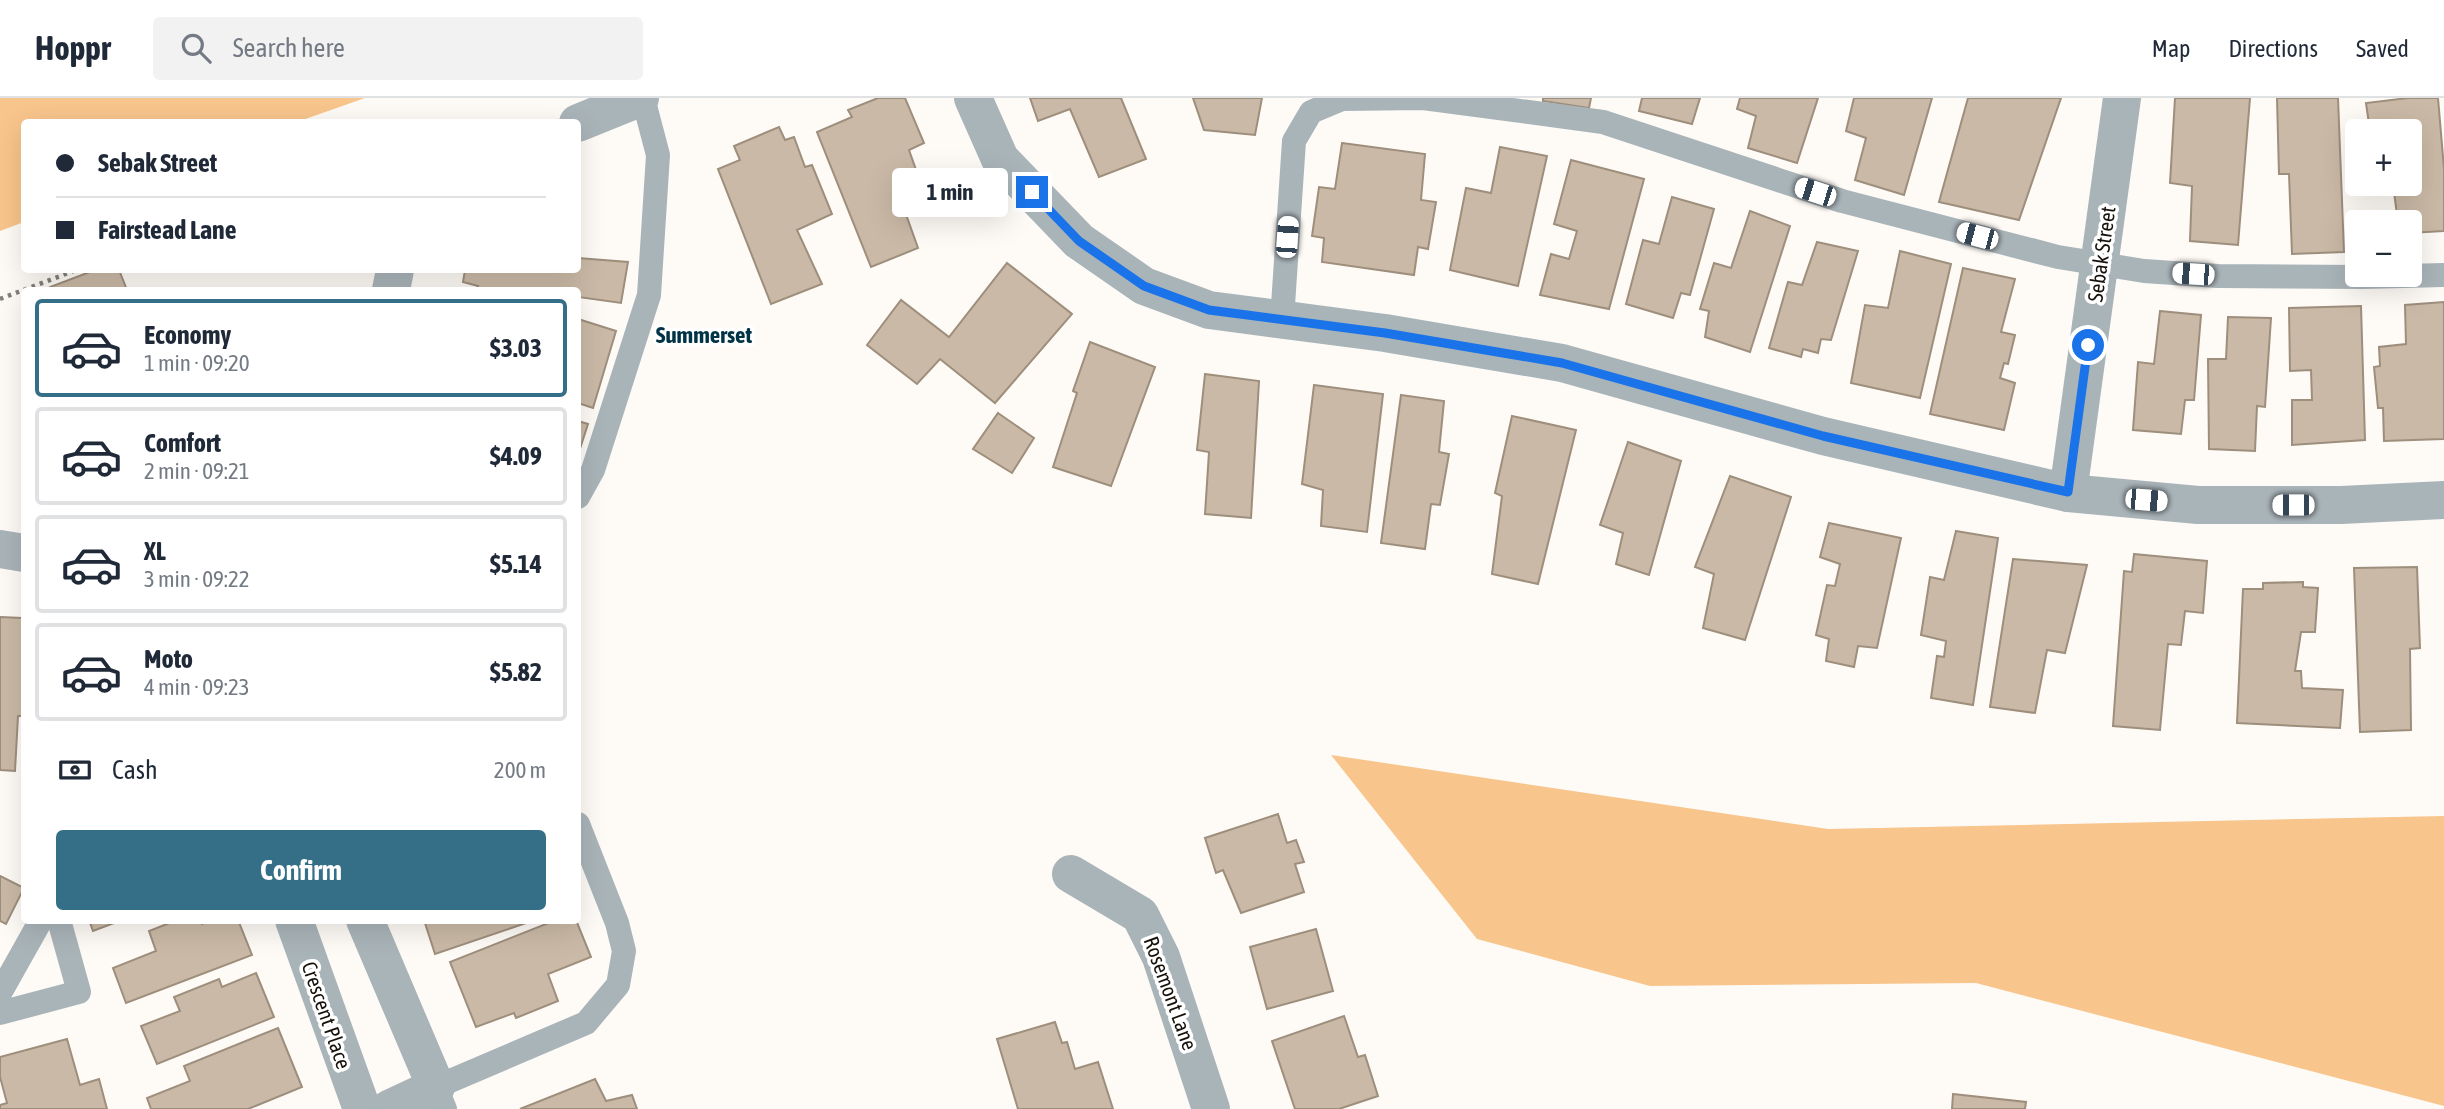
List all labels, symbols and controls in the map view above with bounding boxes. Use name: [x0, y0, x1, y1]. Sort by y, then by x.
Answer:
search box: [153, 17, 643, 80]
text: Hoppr: [35, 29, 111, 67]
icon: search: [177, 29, 215, 67]
text: Search here: [233, 33, 345, 63]
text: Map: [2152, 35, 2190, 62]
text: Directions: [2228, 35, 2318, 62]
text: Saved: [2356, 35, 2409, 62]
map controls: [2345, 119, 2422, 287]
button: +: [2345, 119, 2422, 196]
text: Sebak Street: [98, 148, 217, 178]
callout: 1 min: [892, 168, 1007, 217]
route end: [1016, 176, 1048, 208]
car: [1792, 176, 1839, 208]
text: 1 min: [927, 179, 973, 205]
street label: Sebak Street: [2082, 205, 2120, 303]
button: −: [2345, 210, 2422, 287]
text: Fairstead Lane: [98, 215, 236, 245]
car: [1276, 215, 1299, 259]
car: [1954, 220, 2001, 252]
car: [2172, 262, 2215, 286]
icon: car: [60, 317, 123, 380]
text: Economy: [144, 320, 231, 350]
district label: Summerset: [656, 322, 753, 348]
route start: [2072, 329, 2104, 361]
text: $3.03: [490, 333, 542, 363]
text: 1 min · 09:20: [144, 350, 250, 376]
icon: car: [60, 425, 123, 488]
text: Comfort: [144, 428, 221, 458]
text: $4.09: [490, 441, 542, 471]
text: 2 min · 09:21: [144, 458, 250, 484]
car: [2125, 488, 2168, 512]
car: [2273, 495, 2315, 516]
icon: car: [60, 533, 123, 596]
text: XL: [144, 536, 166, 566]
text: $5.14: [490, 549, 542, 579]
text: 3 min · 09:22: [144, 566, 250, 592]
icon: car: [60, 641, 123, 704]
text: Moto: [144, 644, 193, 674]
text: $5.82: [490, 657, 542, 687]
text: 4 min · 09:23: [144, 674, 250, 700]
icon: cash: [56, 751, 94, 789]
text: Cash: [112, 755, 158, 785]
text: 200 m: [494, 757, 546, 783]
button: Confirm: [56, 830, 546, 910]
street label: Rosemont Lane: [1139, 933, 1203, 1053]
street label: Crescent Place: [297, 958, 357, 1072]

